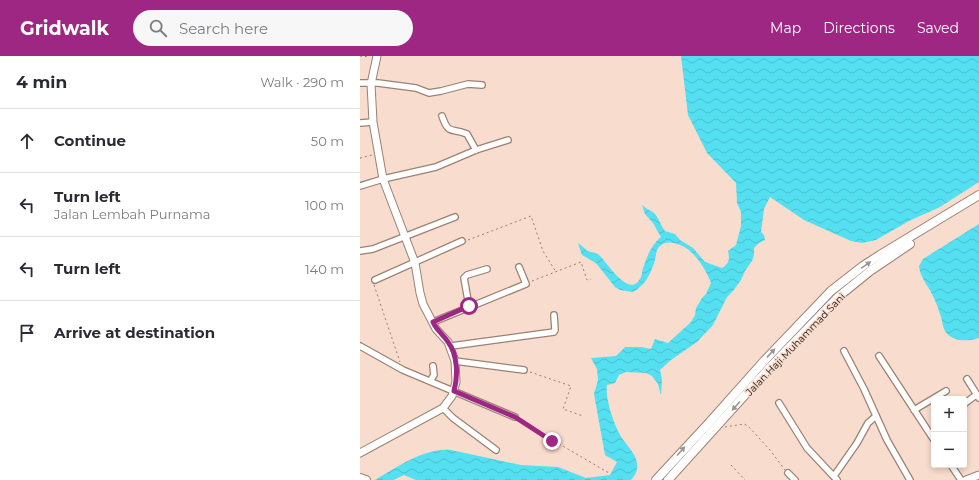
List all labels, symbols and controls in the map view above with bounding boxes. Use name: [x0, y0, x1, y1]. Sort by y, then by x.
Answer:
search box: [133, 10, 413, 46]
text: Gridwalk: [20, 17, 109, 40]
icon: search: [147, 17, 169, 39]
text: Search here: [179, 19, 268, 38]
text: Map: [770, 19, 801, 37]
text: Directions: [823, 19, 895, 37]
text: Saved: [917, 19, 959, 37]
text: 4 min: [16, 72, 67, 92]
text: Walk · 290 m: [260, 74, 344, 90]
icon: ahead: [16, 130, 38, 152]
text: Continue: [54, 131, 126, 150]
text: 50 m: [311, 133, 344, 149]
text: Turn left: [54, 187, 121, 206]
icon: left: [16, 194, 38, 216]
text: 100 m: [305, 197, 344, 213]
text: Jalan Lembah Purnama: [54, 206, 210, 222]
icon: left: [16, 258, 38, 280]
text: Turn left: [54, 259, 121, 278]
text: 140 m: [305, 261, 344, 277]
one-way arrow: [860, 261, 872, 268]
street label: Jalan Haji Muhammad Sani: [742, 290, 848, 399]
route start: [460, 297, 478, 315]
icon: arrive: [16, 322, 38, 344]
text: Arrive at destination: [54, 323, 215, 342]
one-way arrow: [767, 348, 776, 358]
map controls: [931, 396, 967, 468]
button: +: [931, 396, 967, 432]
one-way arrow: [731, 401, 740, 411]
route end: [543, 432, 561, 450]
button: −: [931, 432, 967, 468]
one-way arrow: [677, 446, 686, 457]

